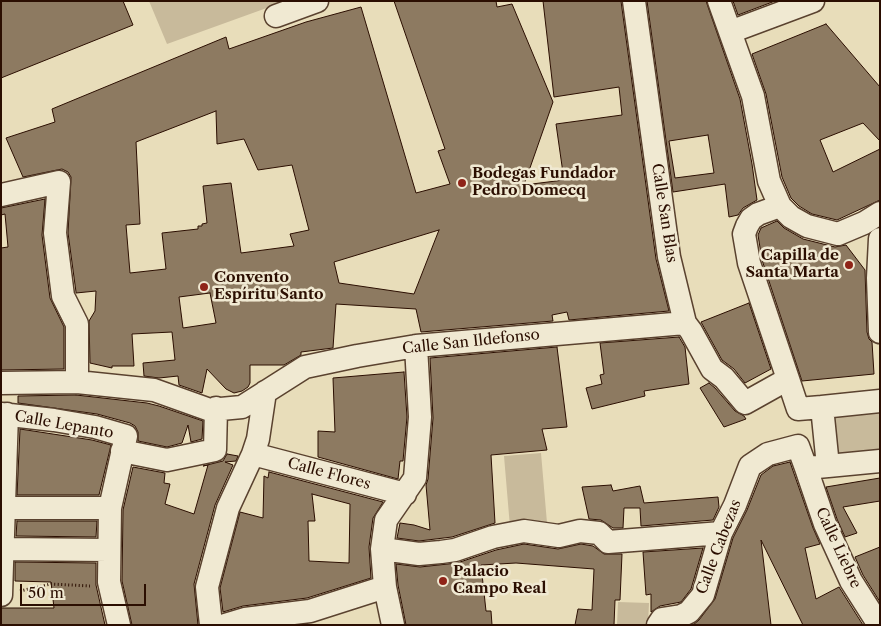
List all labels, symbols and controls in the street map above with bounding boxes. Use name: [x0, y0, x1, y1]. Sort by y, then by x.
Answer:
street label: Calle San Blas: [647, 162, 681, 264]
place label: Bodegas Fundador Pedro Domecq: [472, 165, 616, 200]
marker: Bodegas Fundador Pedro Domecq: [456, 177, 468, 189]
place label: Capilla de Santa Marta: [746, 247, 839, 282]
marker: Capilla de Santa Marta: [843, 259, 855, 271]
place label: Convento Espíritu Santo: [214, 269, 324, 304]
marker: Convento Espíritu Santo: [198, 281, 210, 293]
street label: Calle San Ildefonso: [401, 326, 541, 358]
street label: Calle Lepanto: [13, 407, 115, 443]
street label: Calle Flores: [286, 454, 372, 494]
street label: Calle Cabezas: [693, 497, 745, 597]
street label: Calle Liebre: [811, 505, 865, 591]
place label: Palacio Campo Real: [453, 563, 546, 598]
scale bar: [22, 574, 149, 606]
marker: Palacio Campo Real: [437, 575, 449, 587]
text: 50 m: [28, 583, 64, 602]

